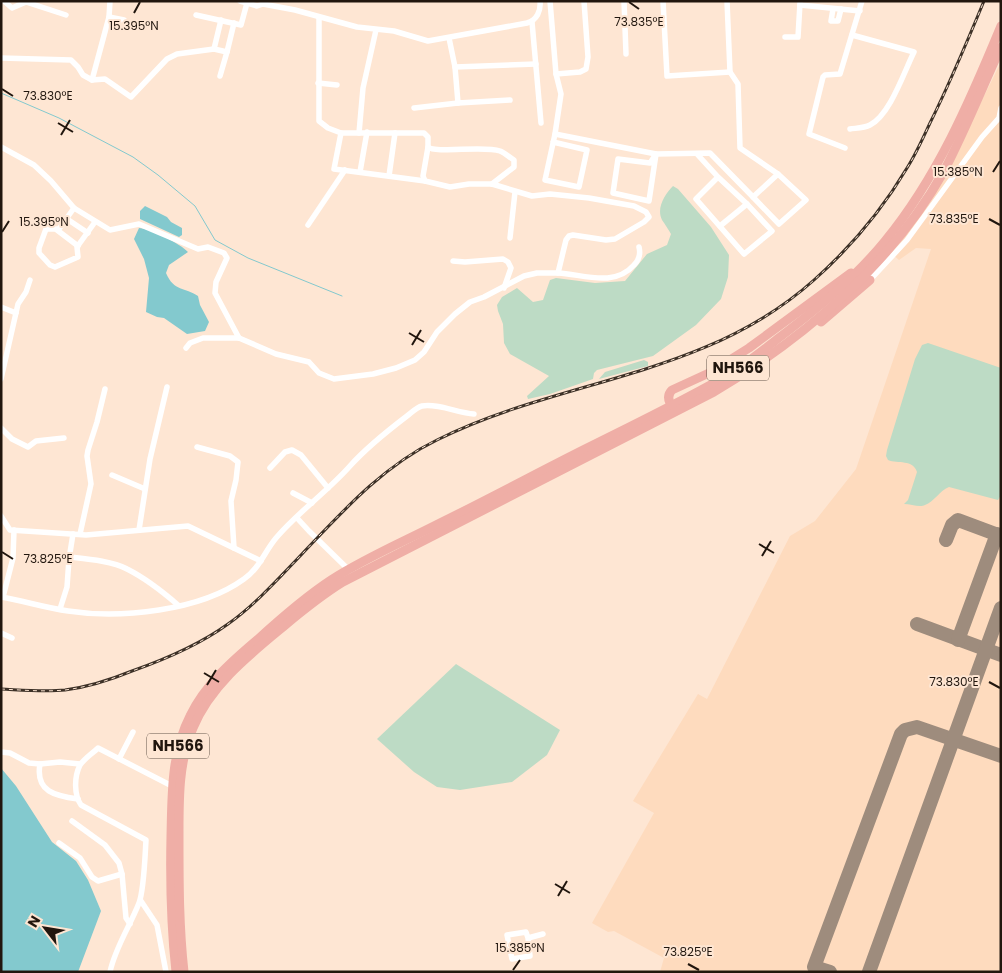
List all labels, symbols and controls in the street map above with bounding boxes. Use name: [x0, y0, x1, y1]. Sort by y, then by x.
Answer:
text: 73.835°E: [614, 13, 664, 30]
text: 15.395°N: [109, 17, 159, 34]
text: 73.830°E: [23, 87, 73, 104]
text: 15.385°N: [933, 163, 983, 180]
text: 73.835°E: [929, 210, 979, 227]
text: 15.395°N: [19, 213, 69, 230]
road number: NH566: [707, 356, 769, 380]
text: 73.825°E: [23, 550, 73, 567]
text: 73.830°E: [929, 673, 979, 690]
road number: NH566: [147, 734, 209, 758]
north arrow: [20, 903, 70, 953]
text: N: [23, 912, 45, 931]
text: 15.385°N: [495, 939, 545, 956]
text: 73.825°E: [663, 943, 713, 960]

